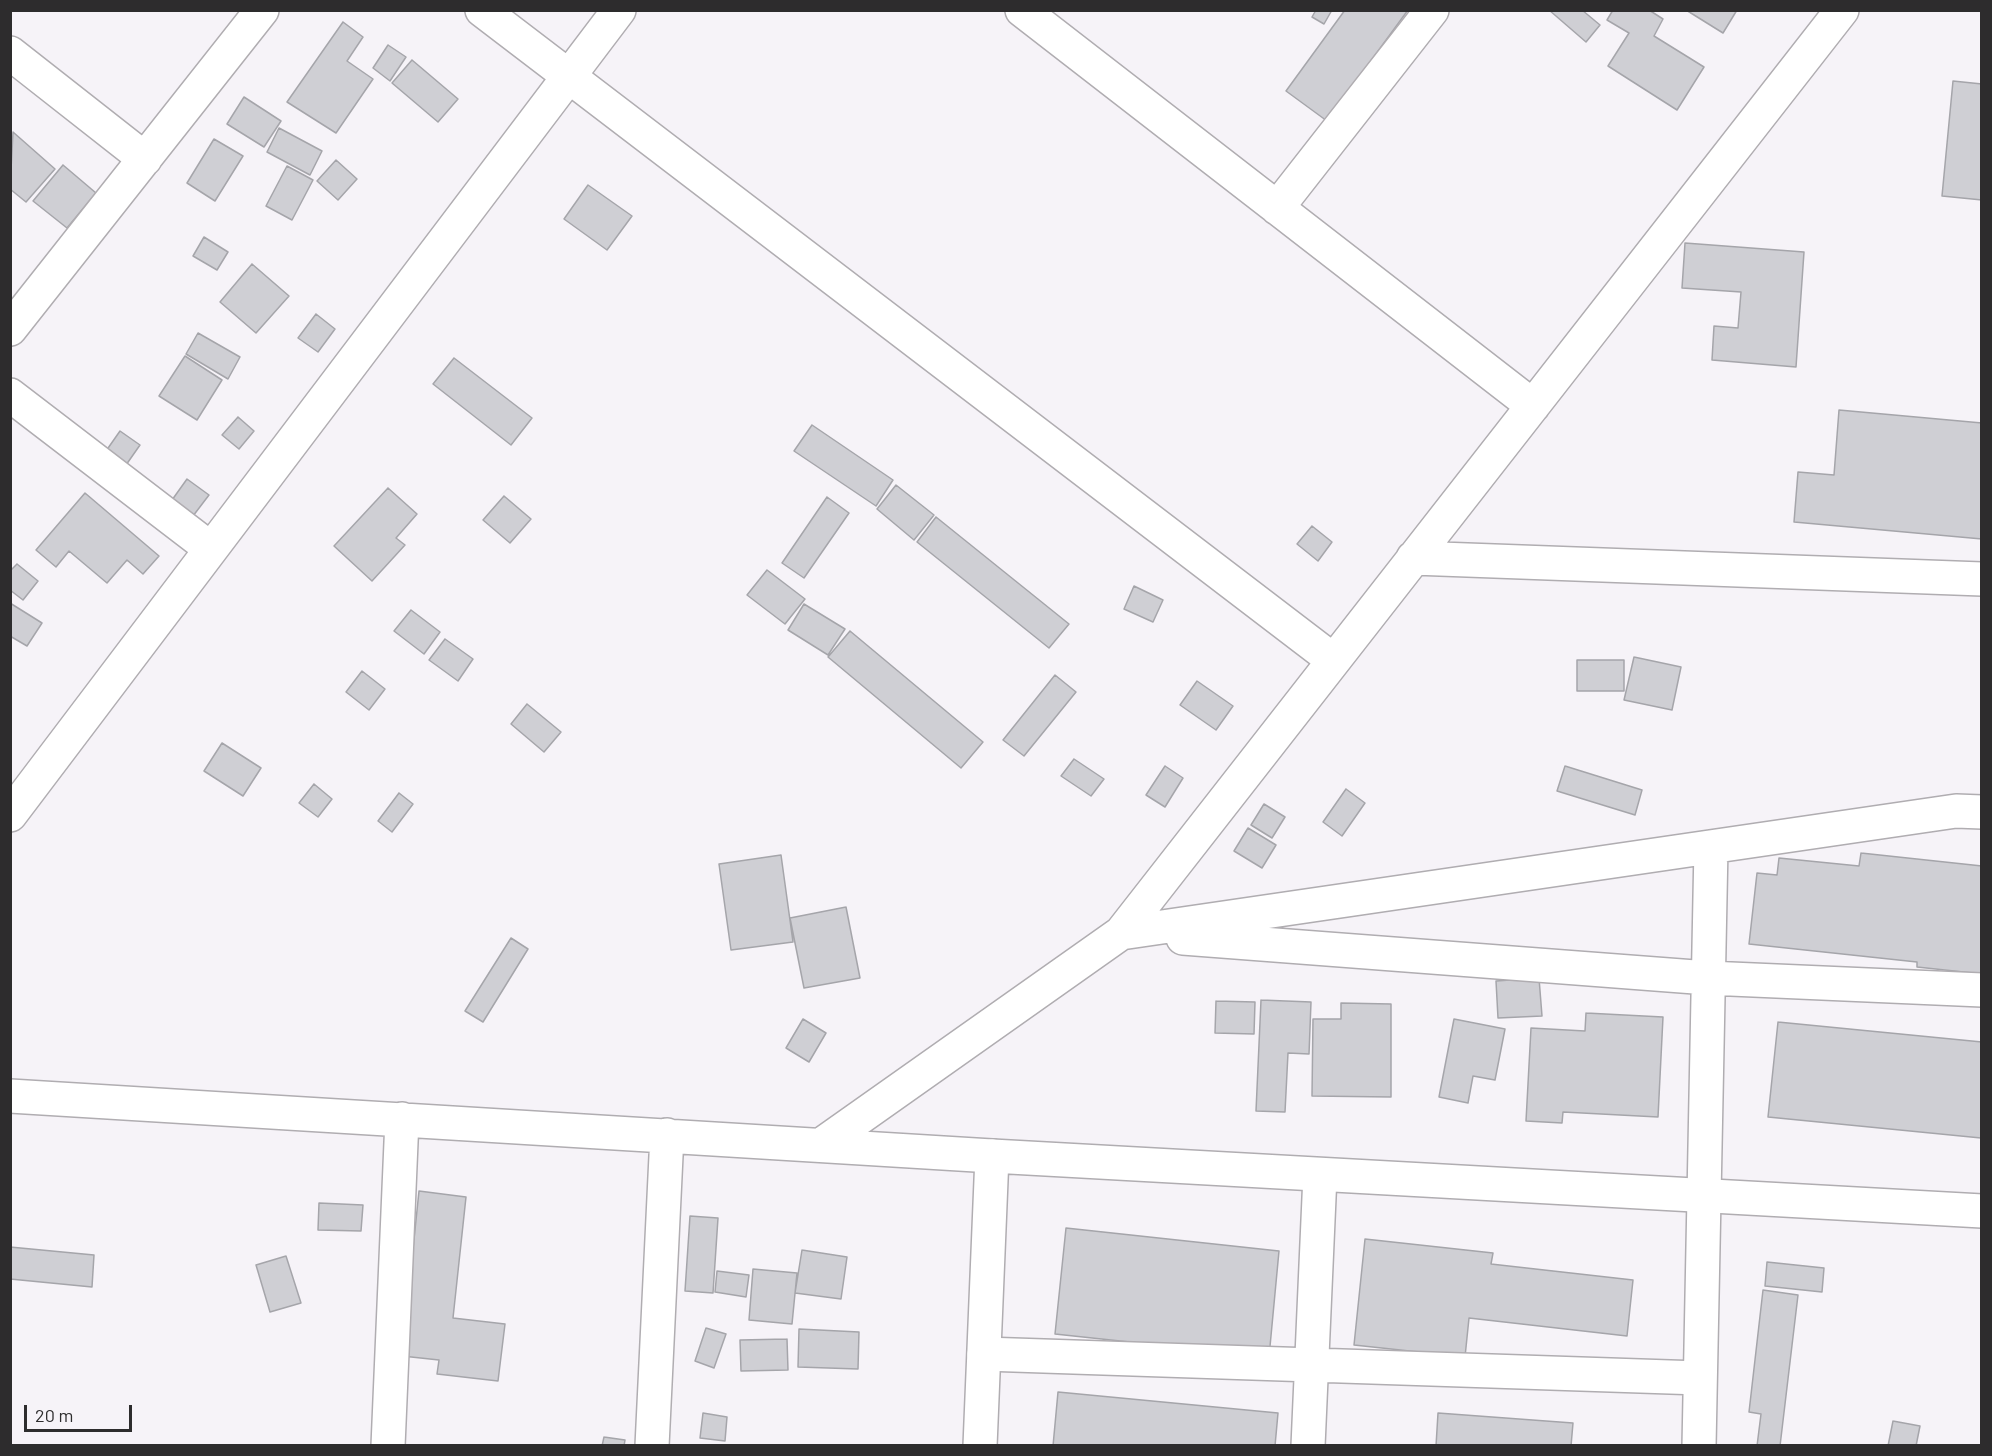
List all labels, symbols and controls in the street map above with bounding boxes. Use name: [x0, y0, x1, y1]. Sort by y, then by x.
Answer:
scale bar: [27, 1393, 135, 1431]
text: 20 m: [35, 1404, 73, 1426]

